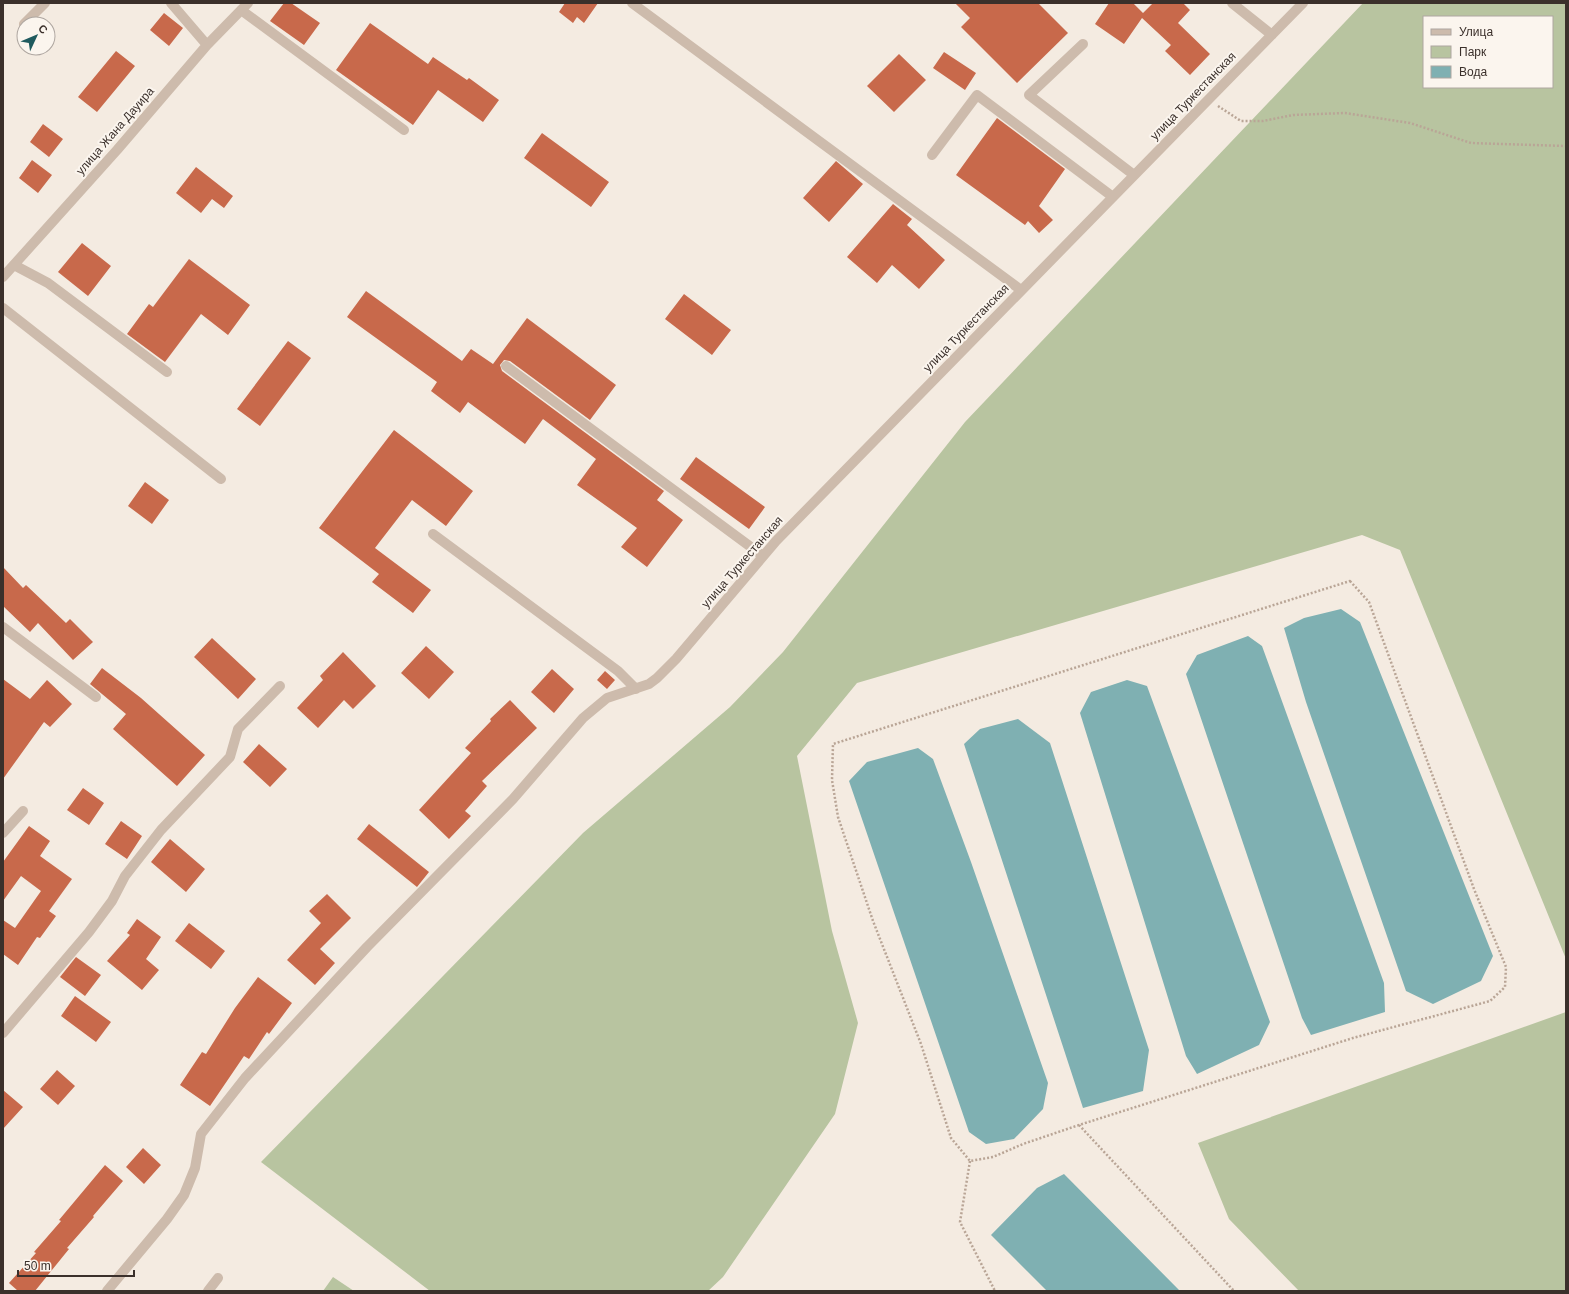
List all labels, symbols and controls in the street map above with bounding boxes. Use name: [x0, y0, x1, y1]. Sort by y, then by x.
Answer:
north arrow: [16, 16, 56, 56]
legend: [1423, 16, 1553, 88]
text: С: [36, 22, 50, 36]
text: Улица: [1459, 25, 1493, 39]
text: Парк: [1459, 45, 1487, 59]
street label: улица Туркестанская: [1147, 49, 1239, 143]
text: Вода: [1459, 65, 1487, 79]
street label: улица Жана Дауира: [73, 84, 157, 178]
street label: улица Туркестанская: [920, 281, 1012, 375]
street label: улица Туркестанская: [698, 513, 786, 611]
scale bar: [18, 1252, 134, 1278]
text: 50 m: [24, 1259, 51, 1273]

